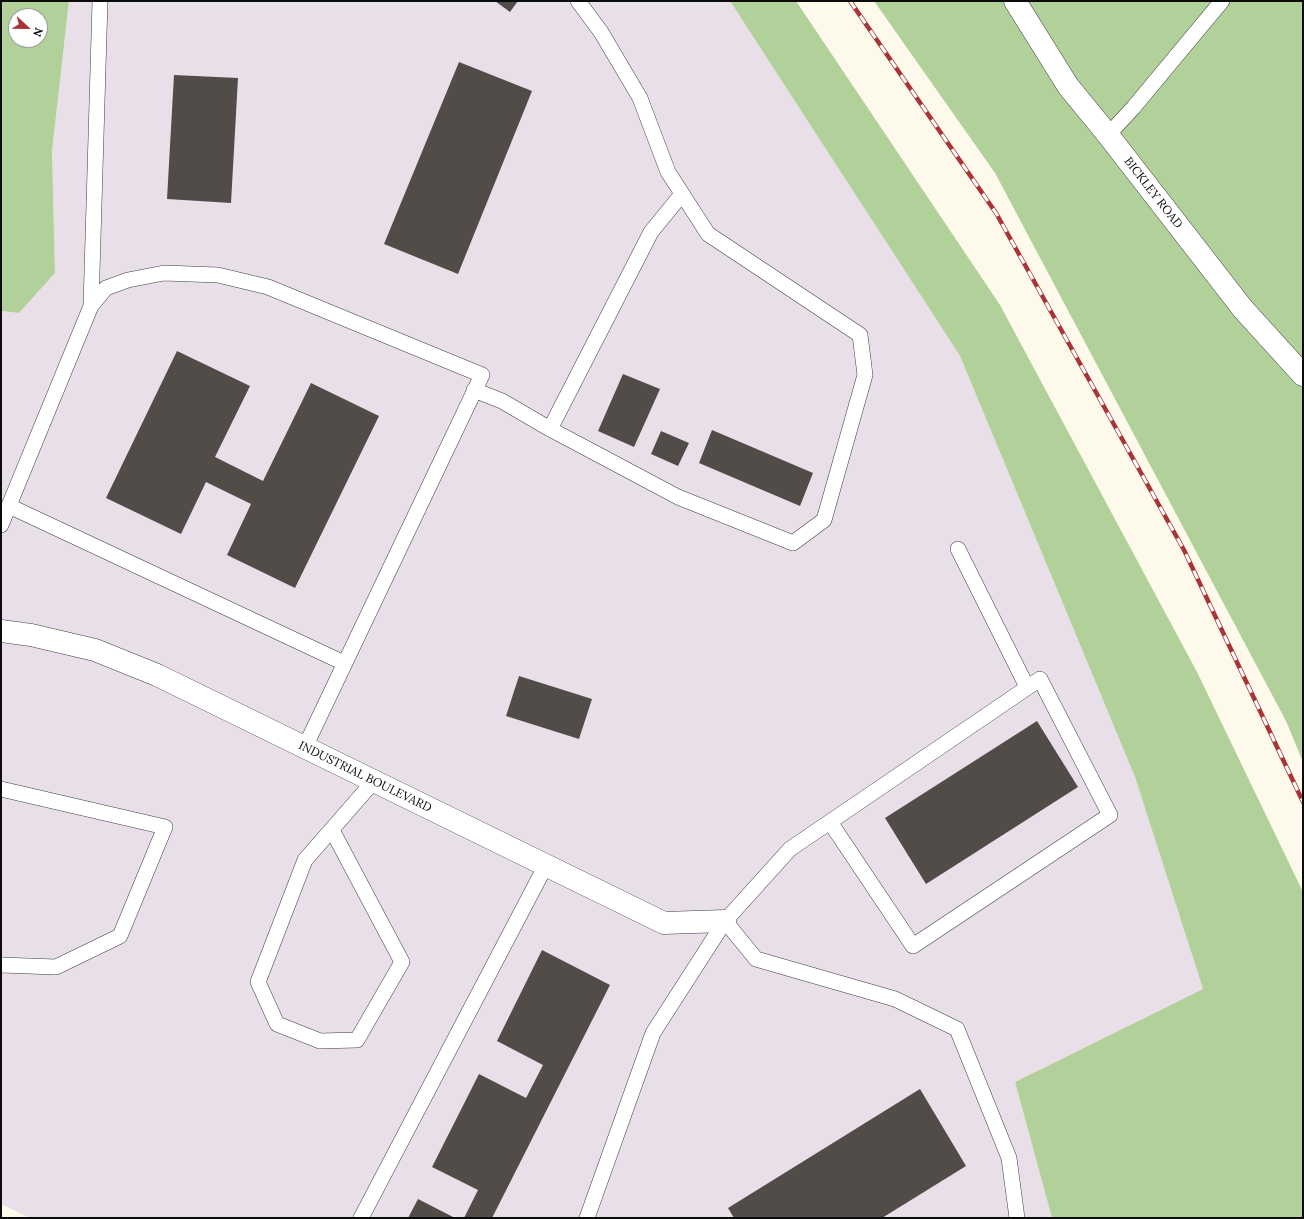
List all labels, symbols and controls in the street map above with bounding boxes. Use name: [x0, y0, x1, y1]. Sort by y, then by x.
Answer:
north arrow: [8, 8, 48, 48]
text: N: [30, 26, 46, 39]
street label: BICKLEY ROAD: [1121, 155, 1185, 231]
street label: INDUSTRIAL BOULEVARD: [296, 738, 434, 816]

